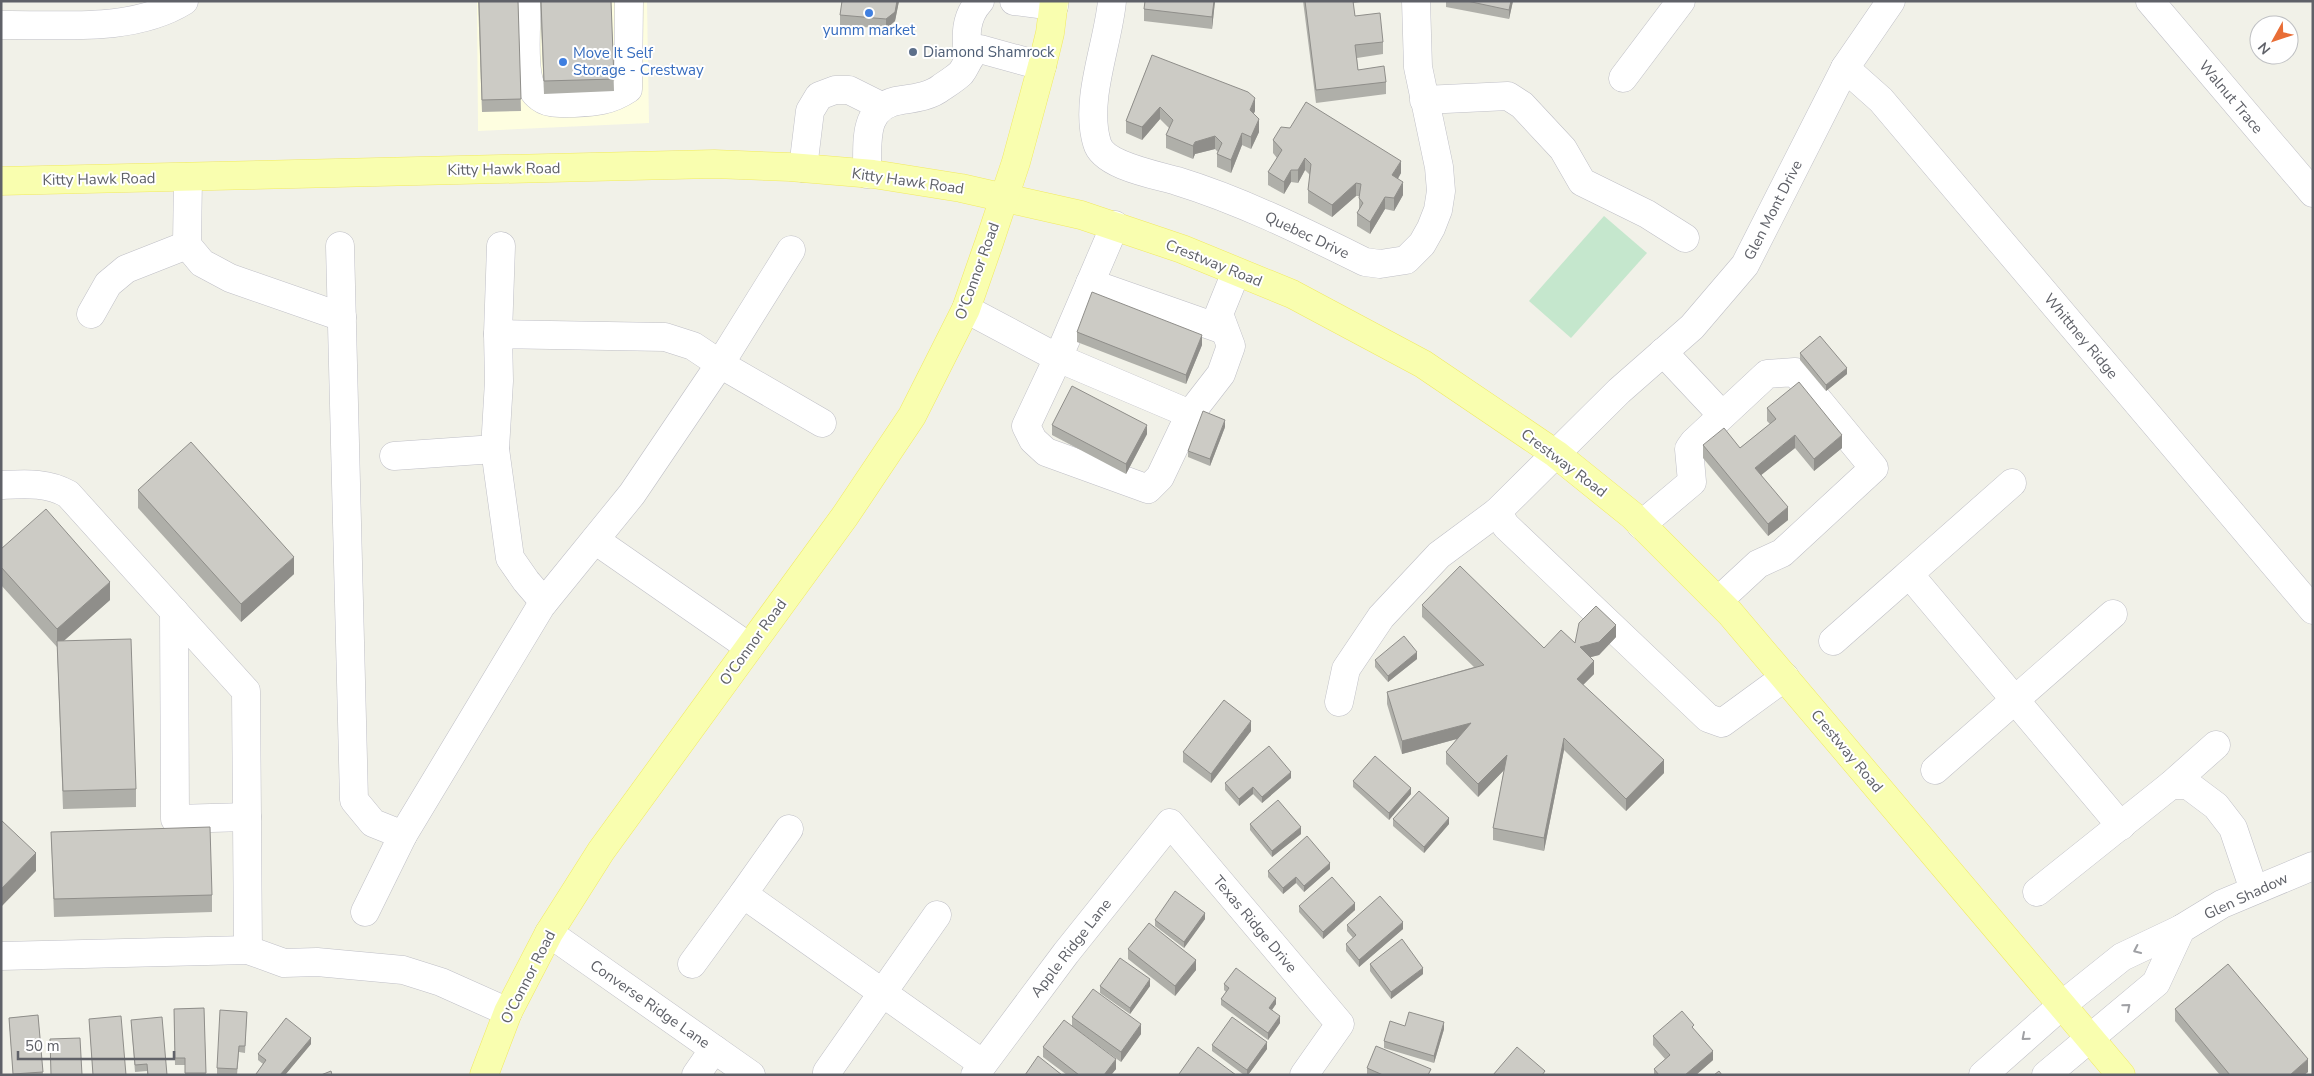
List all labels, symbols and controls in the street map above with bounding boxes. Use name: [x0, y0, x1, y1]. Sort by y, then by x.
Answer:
marker: yumm market: [863, 7, 875, 19]
north arrow: [2249, 15, 2299, 65]
place label: yumm market: [823, 20, 916, 40]
text: N: [2254, 38, 2275, 58]
place label: Diamond Shamrock: [923, 42, 1055, 62]
place label: Move It Self Storage - Crestway: [573, 43, 704, 80]
marker: Diamond Shamrock: [907, 46, 919, 58]
marker: Move It Self Storage - Crestway: [557, 56, 569, 68]
street label: Walnut Trace: [2194, 56, 2268, 138]
street label: Glen Mont Drive: [1739, 156, 1807, 264]
street label: Kitty Hawk Road: [447, 158, 561, 180]
street label: Kitty Hawk Road: [851, 163, 965, 199]
street label: Kitty Hawk Road: [42, 168, 156, 190]
street label: Quebec Drive: [1262, 207, 1352, 263]
street label: O'Connor Road: [950, 220, 1004, 322]
street label: Crestway Road: [1163, 235, 1265, 291]
street label: Whittney Ridge: [2039, 289, 2123, 383]
street label: Crestway Road: [1517, 424, 1611, 502]
street label: O'Connor Road: [715, 595, 791, 689]
street label: Crestway Road: [1806, 705, 1888, 797]
street label: Glen Shadow: [2201, 868, 2292, 924]
street label: Texas Ridge Drive: [1208, 871, 1302, 977]
street label: Apple Ridge Lane: [1026, 895, 1116, 1001]
street label: O'Connor Road: [496, 927, 560, 1027]
one-way arrow: [2133, 943, 2142, 954]
street label: Converse Ridge Lane: [586, 955, 714, 1053]
one-way arrow: [2122, 1003, 2131, 1012]
scale bar: [18, 1028, 174, 1060]
one-way arrow: [2022, 1031, 2031, 1040]
text: 50 m: [25, 1036, 60, 1056]

